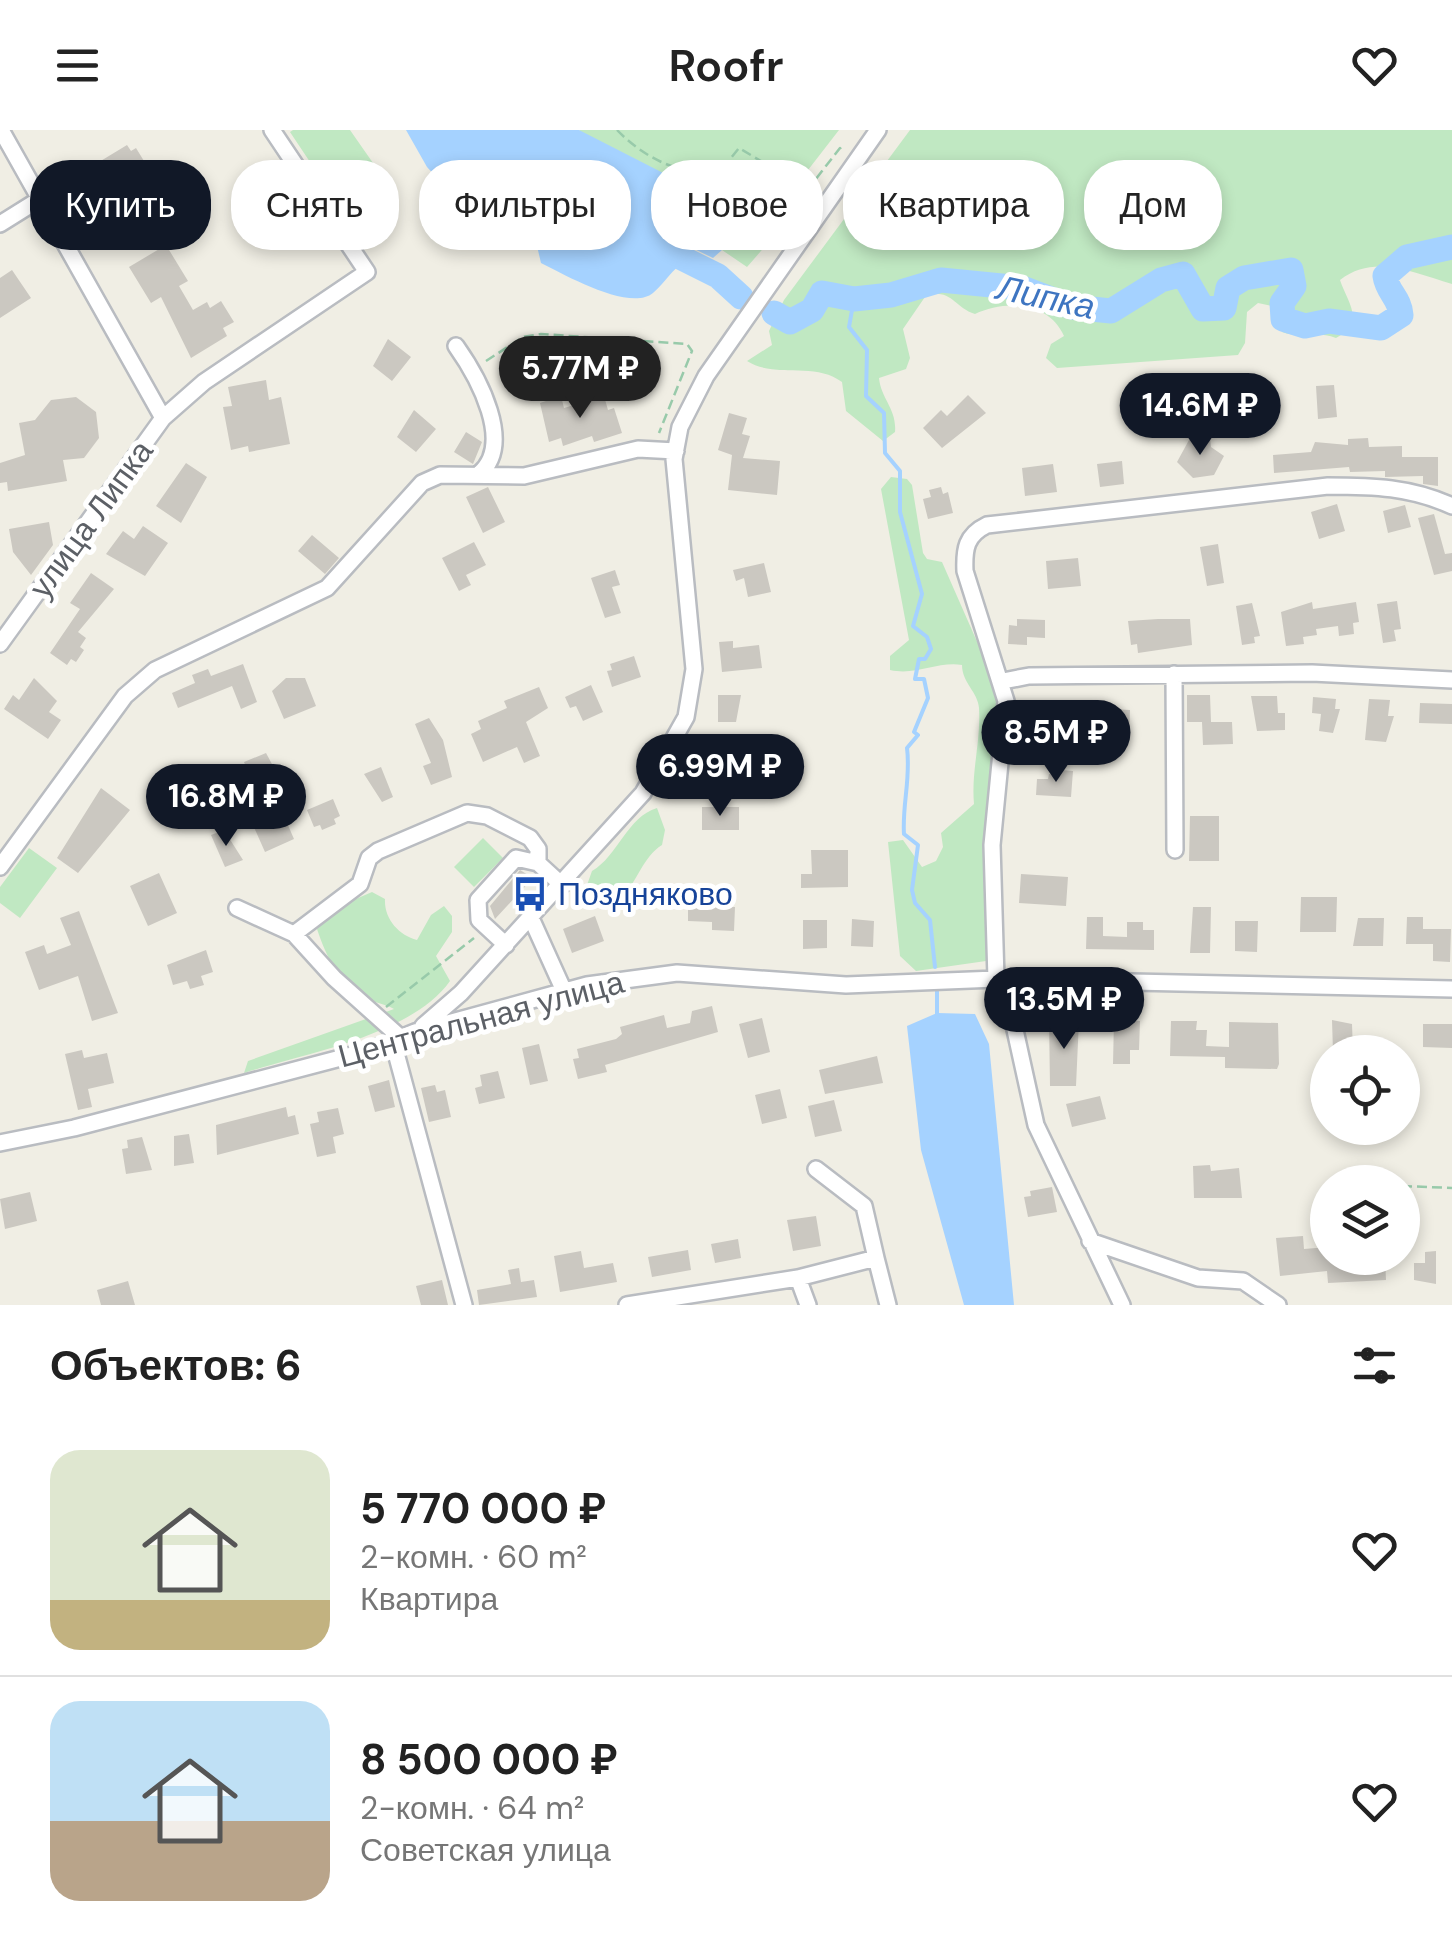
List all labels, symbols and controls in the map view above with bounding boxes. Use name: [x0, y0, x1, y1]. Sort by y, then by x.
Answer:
text: Roofr: [668, 36, 784, 95]
icon: menu: [50, 38, 105, 93]
icon: heart: [1347, 38, 1402, 93]
chip: Купить: [30, 160, 211, 250]
chip: Снять: [231, 160, 399, 250]
chip: Фильтры: [419, 160, 631, 250]
chip: Новое: [651, 160, 823, 250]
chip: Квартира: [843, 160, 1064, 250]
chip: Дом: [1084, 160, 1222, 250]
water label: Липка: [991, 264, 1099, 330]
pin: 5.77M ₽: [488, 336, 672, 421]
text: 5.77M ₽: [521, 347, 639, 389]
pin: 14.6M ₽: [1108, 373, 1292, 458]
text: 14.6M ₽: [1142, 384, 1258, 426]
street label: улица Липка: [20, 432, 163, 606]
pin: 8.5M ₽: [975, 700, 1137, 785]
text: 8.5M ₽: [1003, 711, 1109, 753]
pin: 6.99M ₽: [628, 734, 812, 819]
text: 6.99M ₽: [658, 745, 782, 787]
pin: 16.8M ₽: [134, 764, 318, 849]
text: 16.8M ₽: [168, 775, 284, 817]
place label: Поздняково: [558, 873, 733, 915]
bus stop icon: Поздняково: [511, 875, 549, 913]
street label: Центральная улица: [334, 961, 629, 1077]
pin: 13.5M ₽: [972, 967, 1156, 1052]
text: 13.5M ₽: [1006, 978, 1122, 1020]
map controls: [1310, 1035, 1420, 1275]
button: locate: [1310, 1035, 1420, 1145]
button: layers: [1310, 1165, 1420, 1275]
text: Объектов: 6: [50, 1338, 302, 1393]
icon: filters: [1347, 1338, 1402, 1393]
text: 5 770 000 ₽: [360, 1481, 606, 1536]
icon: home: [130, 1490, 250, 1610]
icon: heart: [1347, 1523, 1402, 1578]
text: 2-комн. · 60 m²: [360, 1536, 587, 1578]
text: Квартира: [360, 1578, 498, 1620]
text: 8 500 000 ₽: [360, 1732, 618, 1787]
icon: home: [130, 1741, 250, 1861]
icon: heart: [1347, 1774, 1402, 1829]
text: 2-комн. · 64 m²: [360, 1787, 584, 1829]
text: Советская улица: [360, 1829, 611, 1871]

